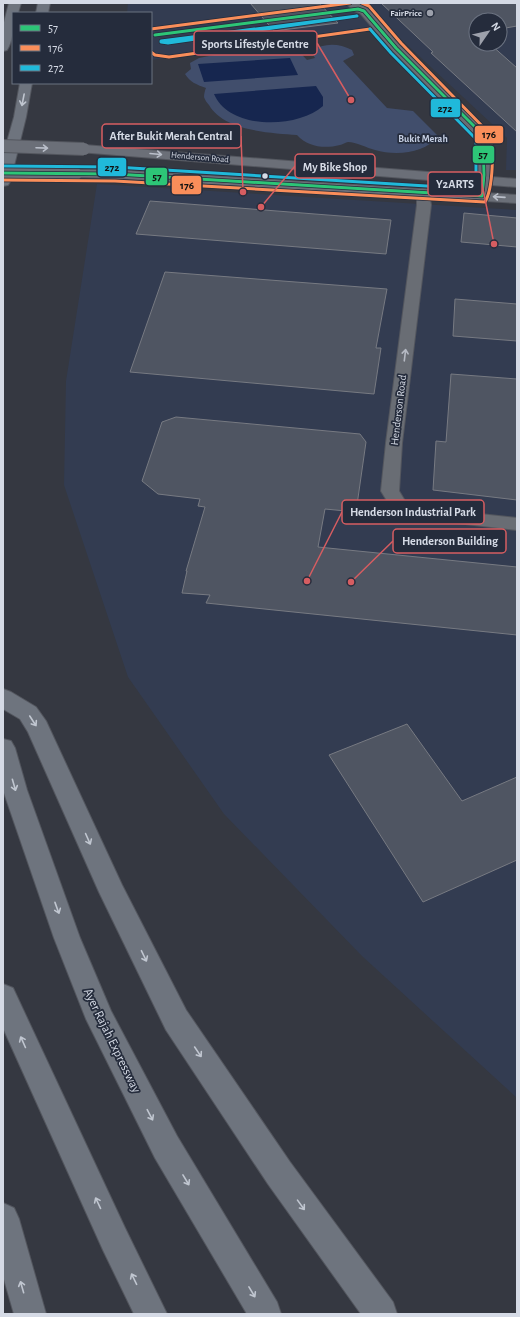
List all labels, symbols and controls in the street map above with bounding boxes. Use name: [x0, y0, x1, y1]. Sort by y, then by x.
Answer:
marker: FairPrice: [425, 8, 435, 18]
place label: FairPrice: [390, 9, 422, 18]
legend: [12, 12, 152, 84]
north arrow: [468, 12, 508, 52]
text: N: [489, 20, 503, 33]
text: 57: [48, 22, 58, 34]
callout: Sports Lifestyle Centre: [194, 31, 317, 55]
text: Sports Lifestyle Centre: [201, 38, 309, 51]
text: 176: [48, 42, 63, 54]
text: 272: [48, 62, 64, 74]
one-way arrow: [19, 93, 27, 106]
line badge: 272: [430, 98, 461, 118]
text: 272: [437, 103, 453, 114]
callout: After Bukit Merah Central: [102, 124, 241, 148]
line badge: 176: [474, 125, 504, 144]
text: 176: [482, 129, 496, 140]
text: After Bukit Merah Central: [109, 130, 233, 142]
district label: Bukit Merah: [398, 134, 448, 144]
one-way arrow: [35, 144, 48, 151]
line badge: 57: [472, 145, 495, 164]
text: 57: [478, 149, 488, 160]
one-way arrow: [149, 150, 162, 157]
street label: Henderson Road: [171, 150, 230, 165]
callout: My Bike Shop: [295, 154, 375, 178]
line badge: 272: [97, 157, 127, 177]
text: My Bike Shop: [303, 161, 367, 174]
text: 272: [104, 162, 120, 173]
line badge: 57: [145, 167, 168, 186]
text: 57: [152, 171, 162, 182]
unlabelled marker: [260, 171, 270, 181]
callout: Y2ARTS: [428, 172, 482, 196]
line badge: 176: [171, 175, 202, 195]
text: Y2ARTS: [436, 178, 474, 190]
text: 176: [180, 180, 194, 191]
one-way arrow: [493, 194, 506, 201]
one-way arrow: [401, 349, 409, 362]
street label: Henderson Road: [389, 374, 408, 446]
callout: Henderson Industrial Park: [342, 500, 484, 524]
text: Henderson Industrial Park: [350, 506, 476, 518]
callout: Henderson Building: [393, 529, 506, 553]
text: Henderson Building: [402, 535, 499, 547]
one-way arrow: [29, 715, 37, 726]
one-way arrow: [10, 778, 18, 791]
one-way arrow: [85, 832, 92, 844]
one-way arrow: [53, 901, 61, 913]
one-way arrow: [141, 950, 148, 962]
street label: Ayer Rajah Expressway: [81, 986, 143, 1095]
one-way arrow: [19, 1036, 26, 1048]
one-way arrow: [194, 1047, 202, 1058]
one-way arrow: [147, 1109, 154, 1121]
one-way arrow: [183, 1174, 191, 1186]
one-way arrow: [94, 1198, 101, 1210]
one-way arrow: [297, 1199, 306, 1210]
one-way arrow: [130, 1273, 137, 1285]
one-way arrow: [18, 1280, 25, 1293]
one-way arrow: [249, 1286, 257, 1298]

